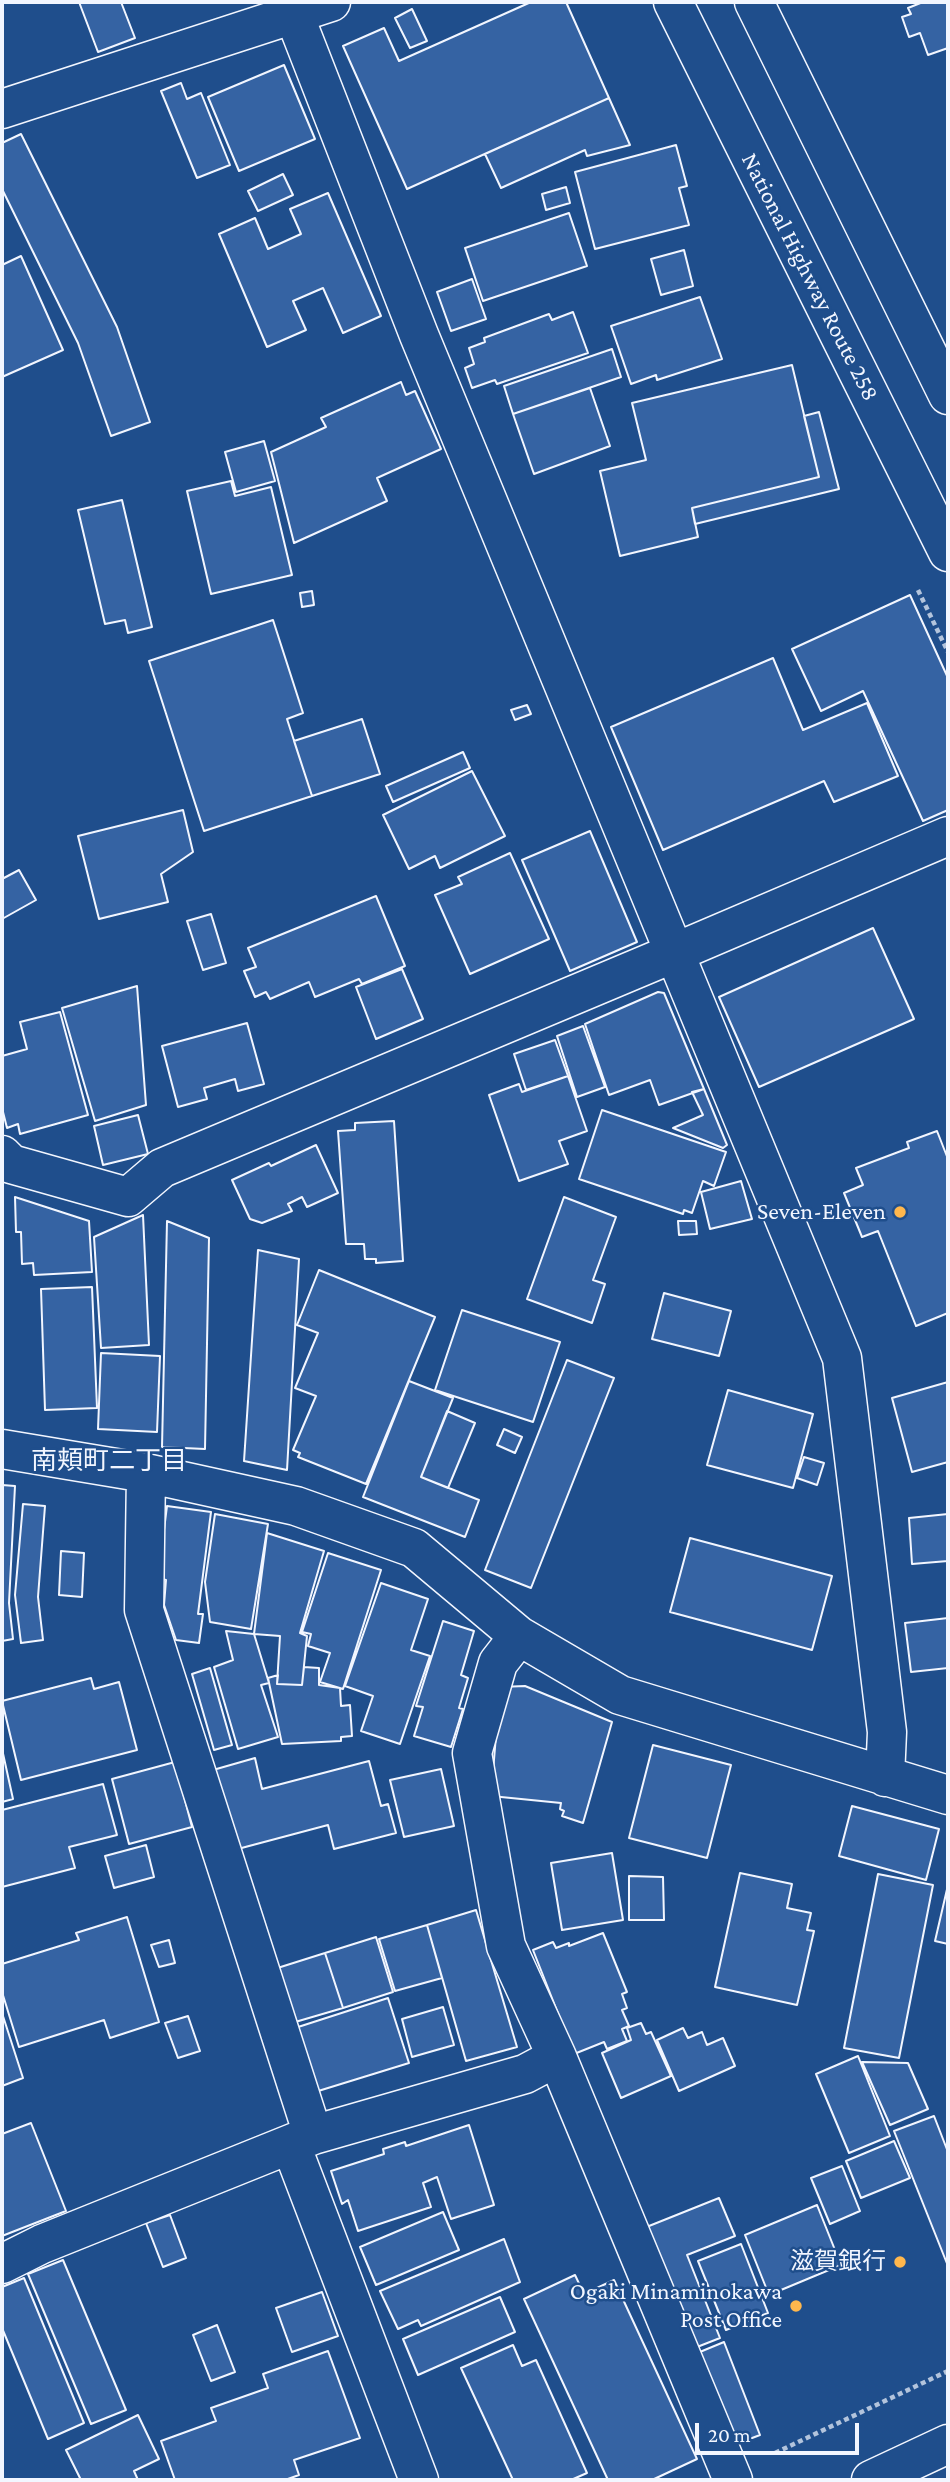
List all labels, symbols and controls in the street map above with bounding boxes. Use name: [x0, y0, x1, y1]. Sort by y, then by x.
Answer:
street label: National Highway Route 258: [735, 148, 885, 406]
place label: Seven-Eleven: [757, 1198, 886, 1226]
marker: Seven-Eleven: [892, 1204, 908, 1220]
district label: 南頬町二丁目: [31, 1445, 187, 1477]
place label: 滋賀銀行: [790, 2248, 886, 2276]
marker: 滋賀銀行: [892, 2254, 908, 2270]
place label: Ogaki Minaminokawa Post Office: [570, 2278, 782, 2334]
marker: Ogaki Minaminokawa Post Office: [788, 2298, 804, 2314]
scale bar: [698, 2408, 862, 2452]
text: 20 m: [708, 2423, 751, 2447]

